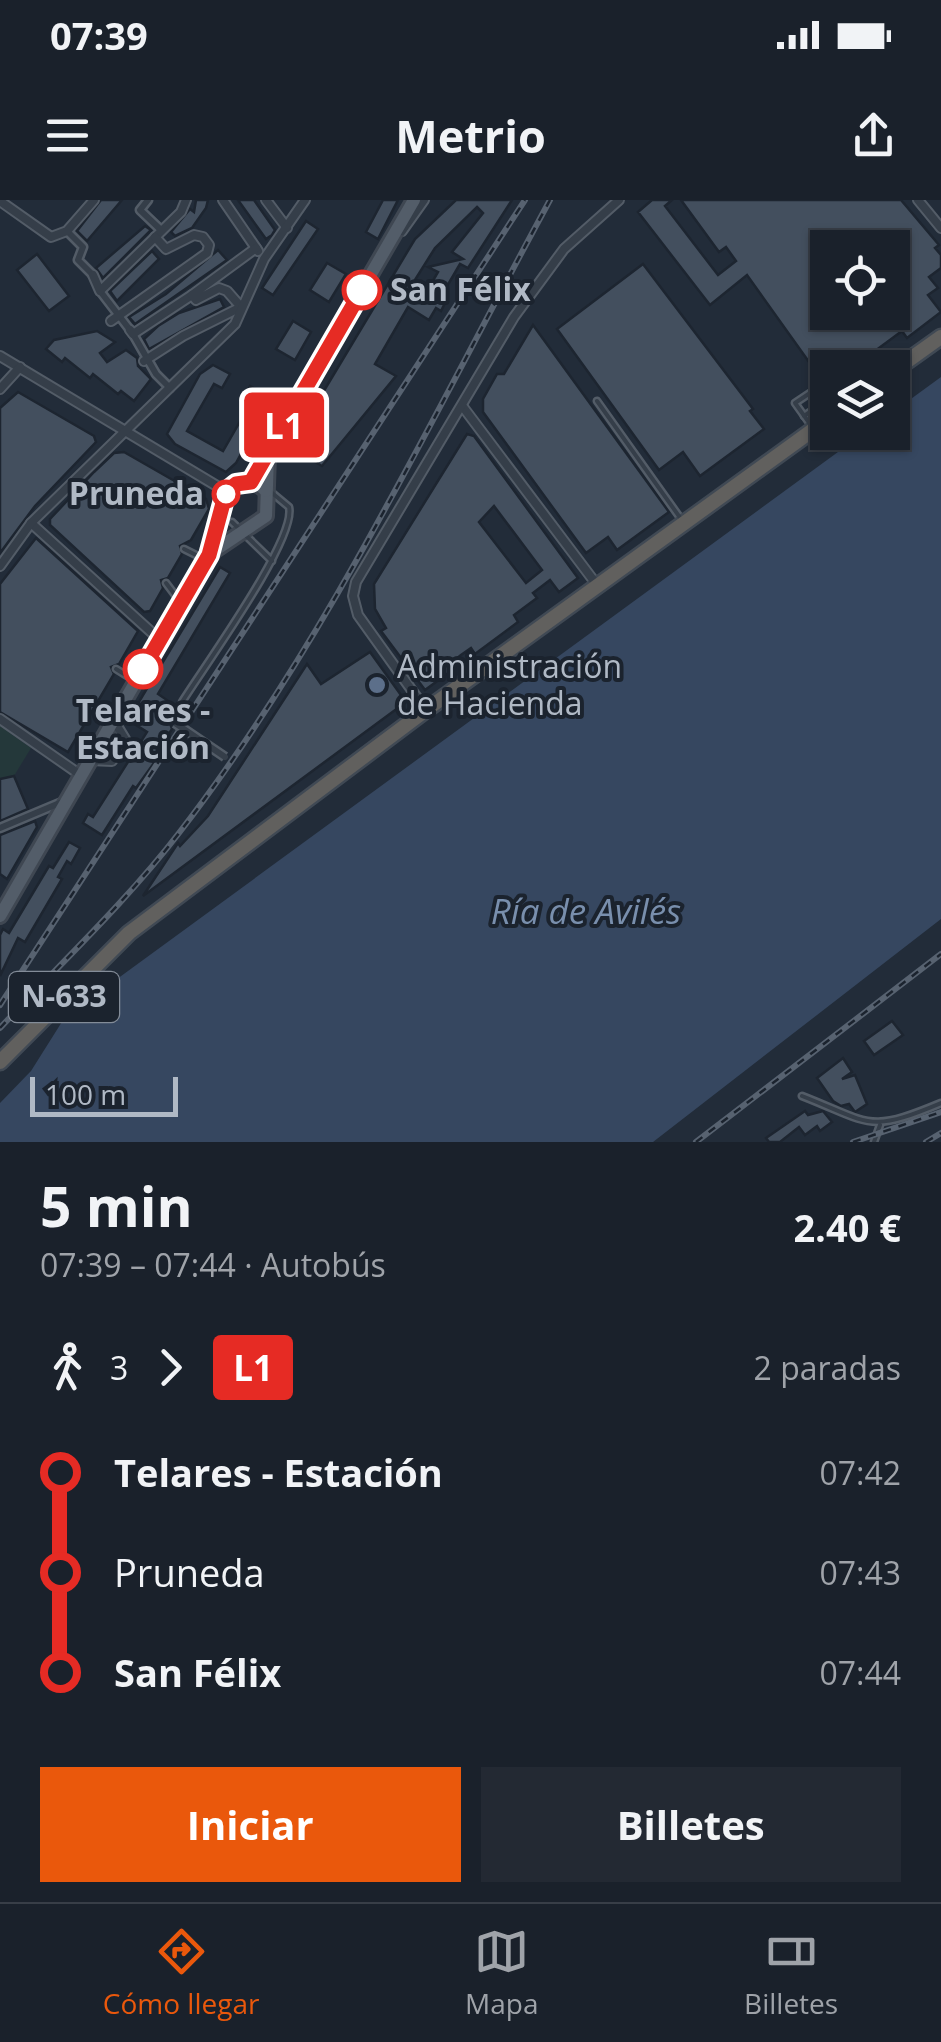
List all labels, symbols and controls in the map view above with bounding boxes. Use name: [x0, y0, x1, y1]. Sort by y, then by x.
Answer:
text: 07:39: [50, 9, 148, 61]
text: Metrio: [395, 105, 546, 166]
icon: menu: [40, 108, 95, 163]
icon: share: [846, 108, 901, 163]
map controls: [810, 230, 910, 450]
button: locate: [810, 230, 910, 330]
place label: San Félix: [390, 267, 531, 310]
marker: San Félix: [343, 271, 381, 309]
button: layers: [810, 350, 910, 450]
line badge: L1: [239, 392, 329, 458]
text: L1: [264, 402, 304, 449]
place label: Pruneda: [69, 471, 204, 514]
marker: Pruneda: [213, 481, 239, 507]
place label: Administración de Hacienda: [397, 644, 622, 724]
marker: Telares - Estación: [124, 650, 162, 688]
marker: Administración de Hacienda: [366, 674, 388, 696]
place label: Telares - Estación: [76, 688, 210, 768]
water label: Ría de Avilés: [491, 887, 681, 934]
road number: N-633: [9, 972, 119, 1022]
scale bar: [30, 1072, 178, 1116]
text: 100 m: [45, 1075, 126, 1113]
text: 5 min: [40, 1168, 193, 1243]
text: 2.40 €: [793, 1201, 901, 1253]
text: 07:39 – 07:44 · Autobús: [40, 1243, 386, 1286]
icon: walk: [40, 1340, 95, 1395]
icon: forward: [143, 1340, 198, 1395]
text: L1: [233, 1344, 273, 1391]
text: 3: [110, 1346, 128, 1389]
text: 2 paradas: [754, 1346, 901, 1389]
text: Telares - Estación: [114, 1446, 443, 1498]
text: 07:42: [819, 1451, 901, 1494]
text: Pruneda: [114, 1546, 265, 1598]
text: 07:43: [819, 1551, 901, 1594]
text: San Félix: [114, 1646, 281, 1698]
text: 07:44: [819, 1651, 901, 1694]
button: Iniciar: [40, 1767, 461, 1882]
button: Billetes: [481, 1767, 901, 1882]
tab: Cómo llegar: [103, 1924, 259, 2022]
tab: Mapa: [465, 1924, 538, 2022]
tab: Billetes: [744, 1924, 838, 2022]

